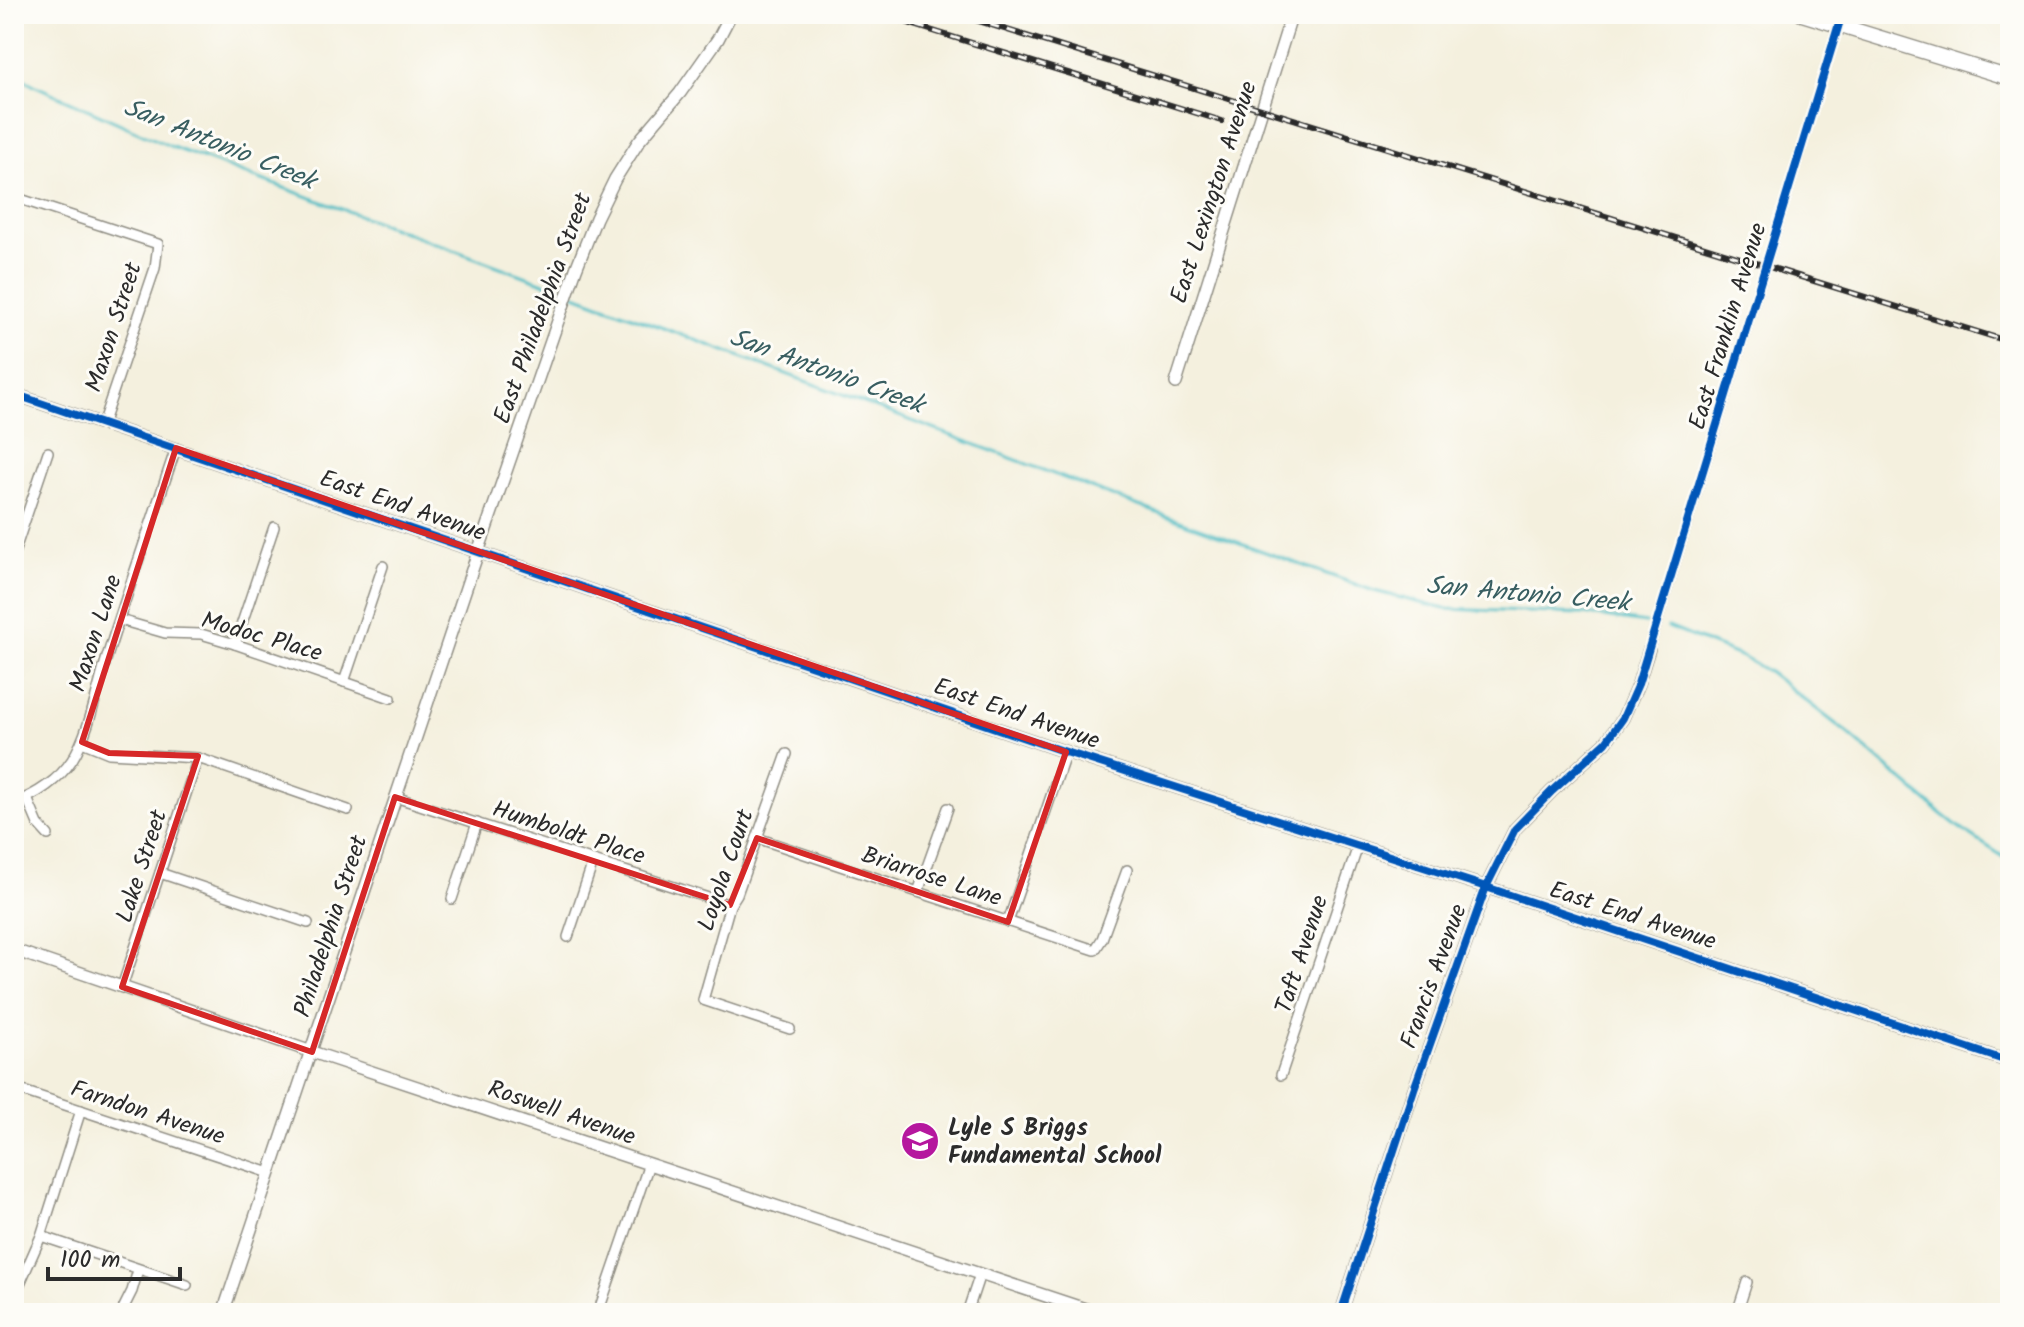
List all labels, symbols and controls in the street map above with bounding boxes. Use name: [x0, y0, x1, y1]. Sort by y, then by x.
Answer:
street label: East Lexington Avenue: [1160, 76, 1269, 309]
water label: San Antonio Creek: [117, 87, 325, 204]
street label: East Philadelphia Street: [483, 187, 604, 430]
street label: East Franklin Avenue: [1678, 218, 1779, 435]
street label: Maxon Street: [75, 257, 154, 397]
water label: San Antonio Creek: [723, 317, 933, 428]
street label: East End Avenue: [314, 460, 491, 553]
water label: San Antonio Creek: [1424, 565, 1635, 625]
street label: Maxon Lane: [59, 569, 134, 697]
street label: Modoc Place: [196, 602, 327, 673]
street label: East End Avenue: [928, 668, 1105, 761]
street label: Humboldt Place: [487, 790, 650, 877]
street label: Loyola Court: [687, 803, 766, 937]
street label: Lake Street: [106, 804, 179, 928]
street label: Philadelphia Street: [284, 830, 379, 1022]
street label: Briarrose Lane: [856, 836, 1007, 919]
street label: East End Avenue: [1544, 871, 1721, 962]
street label: Taft Avenue: [1265, 890, 1340, 1019]
street label: Francis Avenue: [1390, 899, 1479, 1054]
street label: Farndon Avenue: [65, 1070, 230, 1157]
street label: Roswell Avenue: [482, 1070, 641, 1157]
place label: Lyle S Briggs Fundamental School: [948, 1109, 1162, 1176]
school or university icon: Lyle S Briggs Fundamental School: [899, 1120, 941, 1162]
scale bar: [48, 1231, 180, 1281]
text: 100 m: [60, 1241, 120, 1280]

